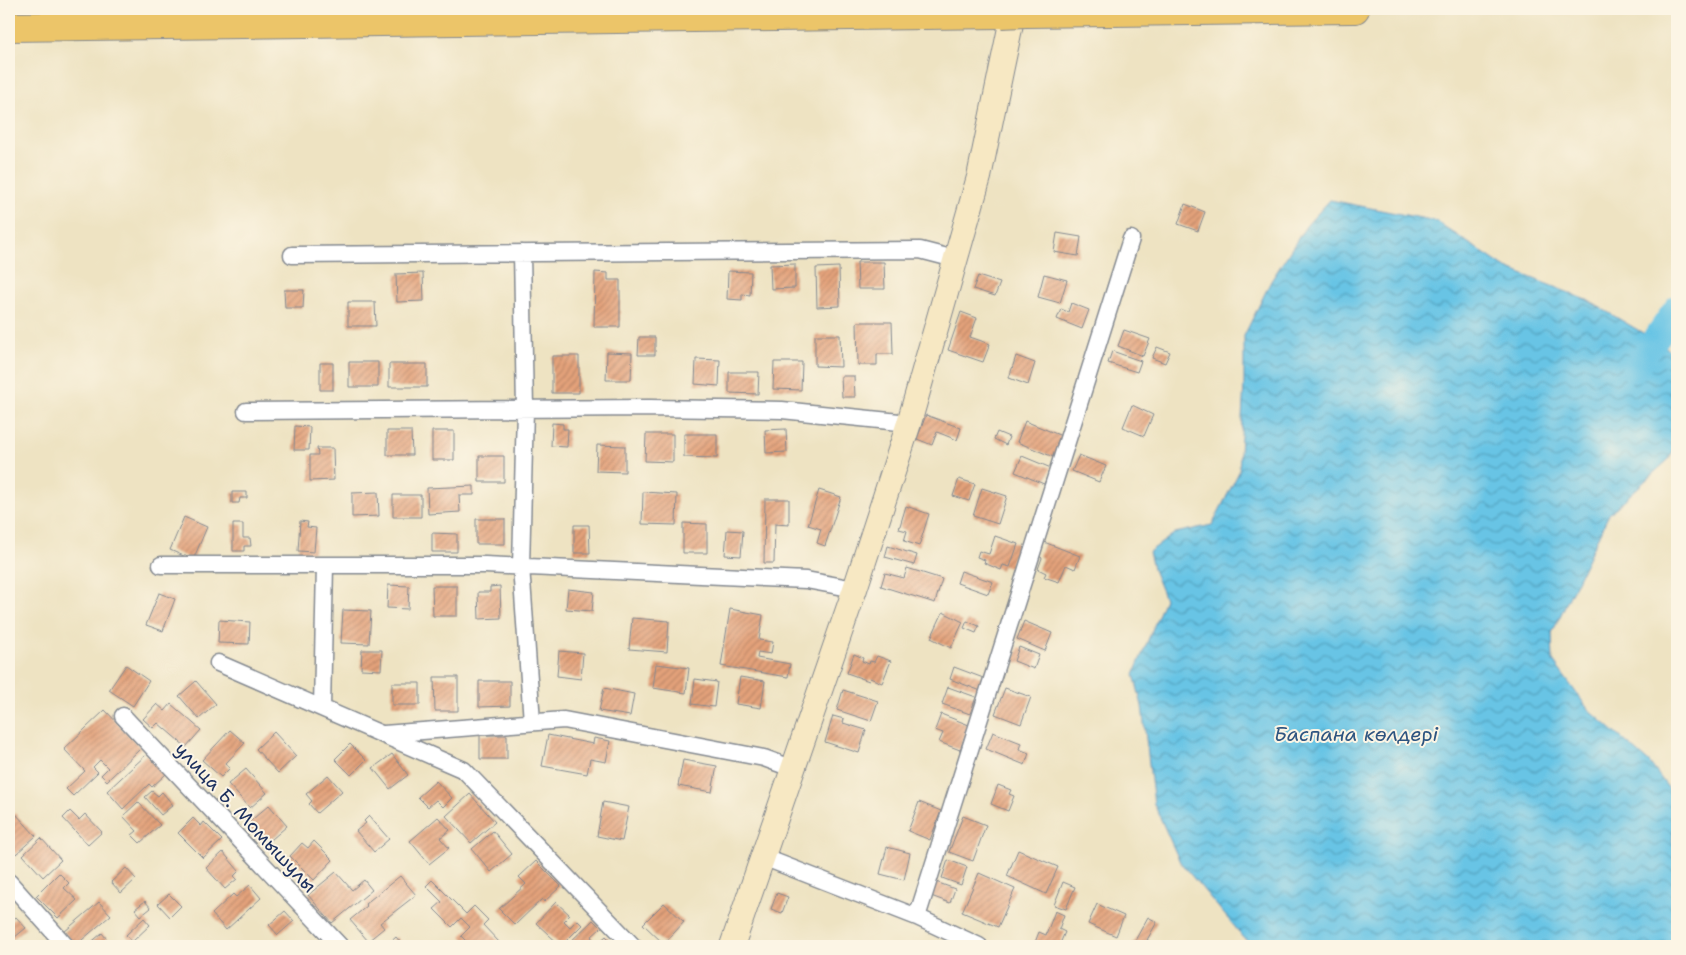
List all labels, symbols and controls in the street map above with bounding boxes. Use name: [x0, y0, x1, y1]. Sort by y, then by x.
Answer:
water label: Баспана көлдері: [1274, 721, 1439, 747]
street label: улица Б. Момышулы: [169, 737, 322, 898]

